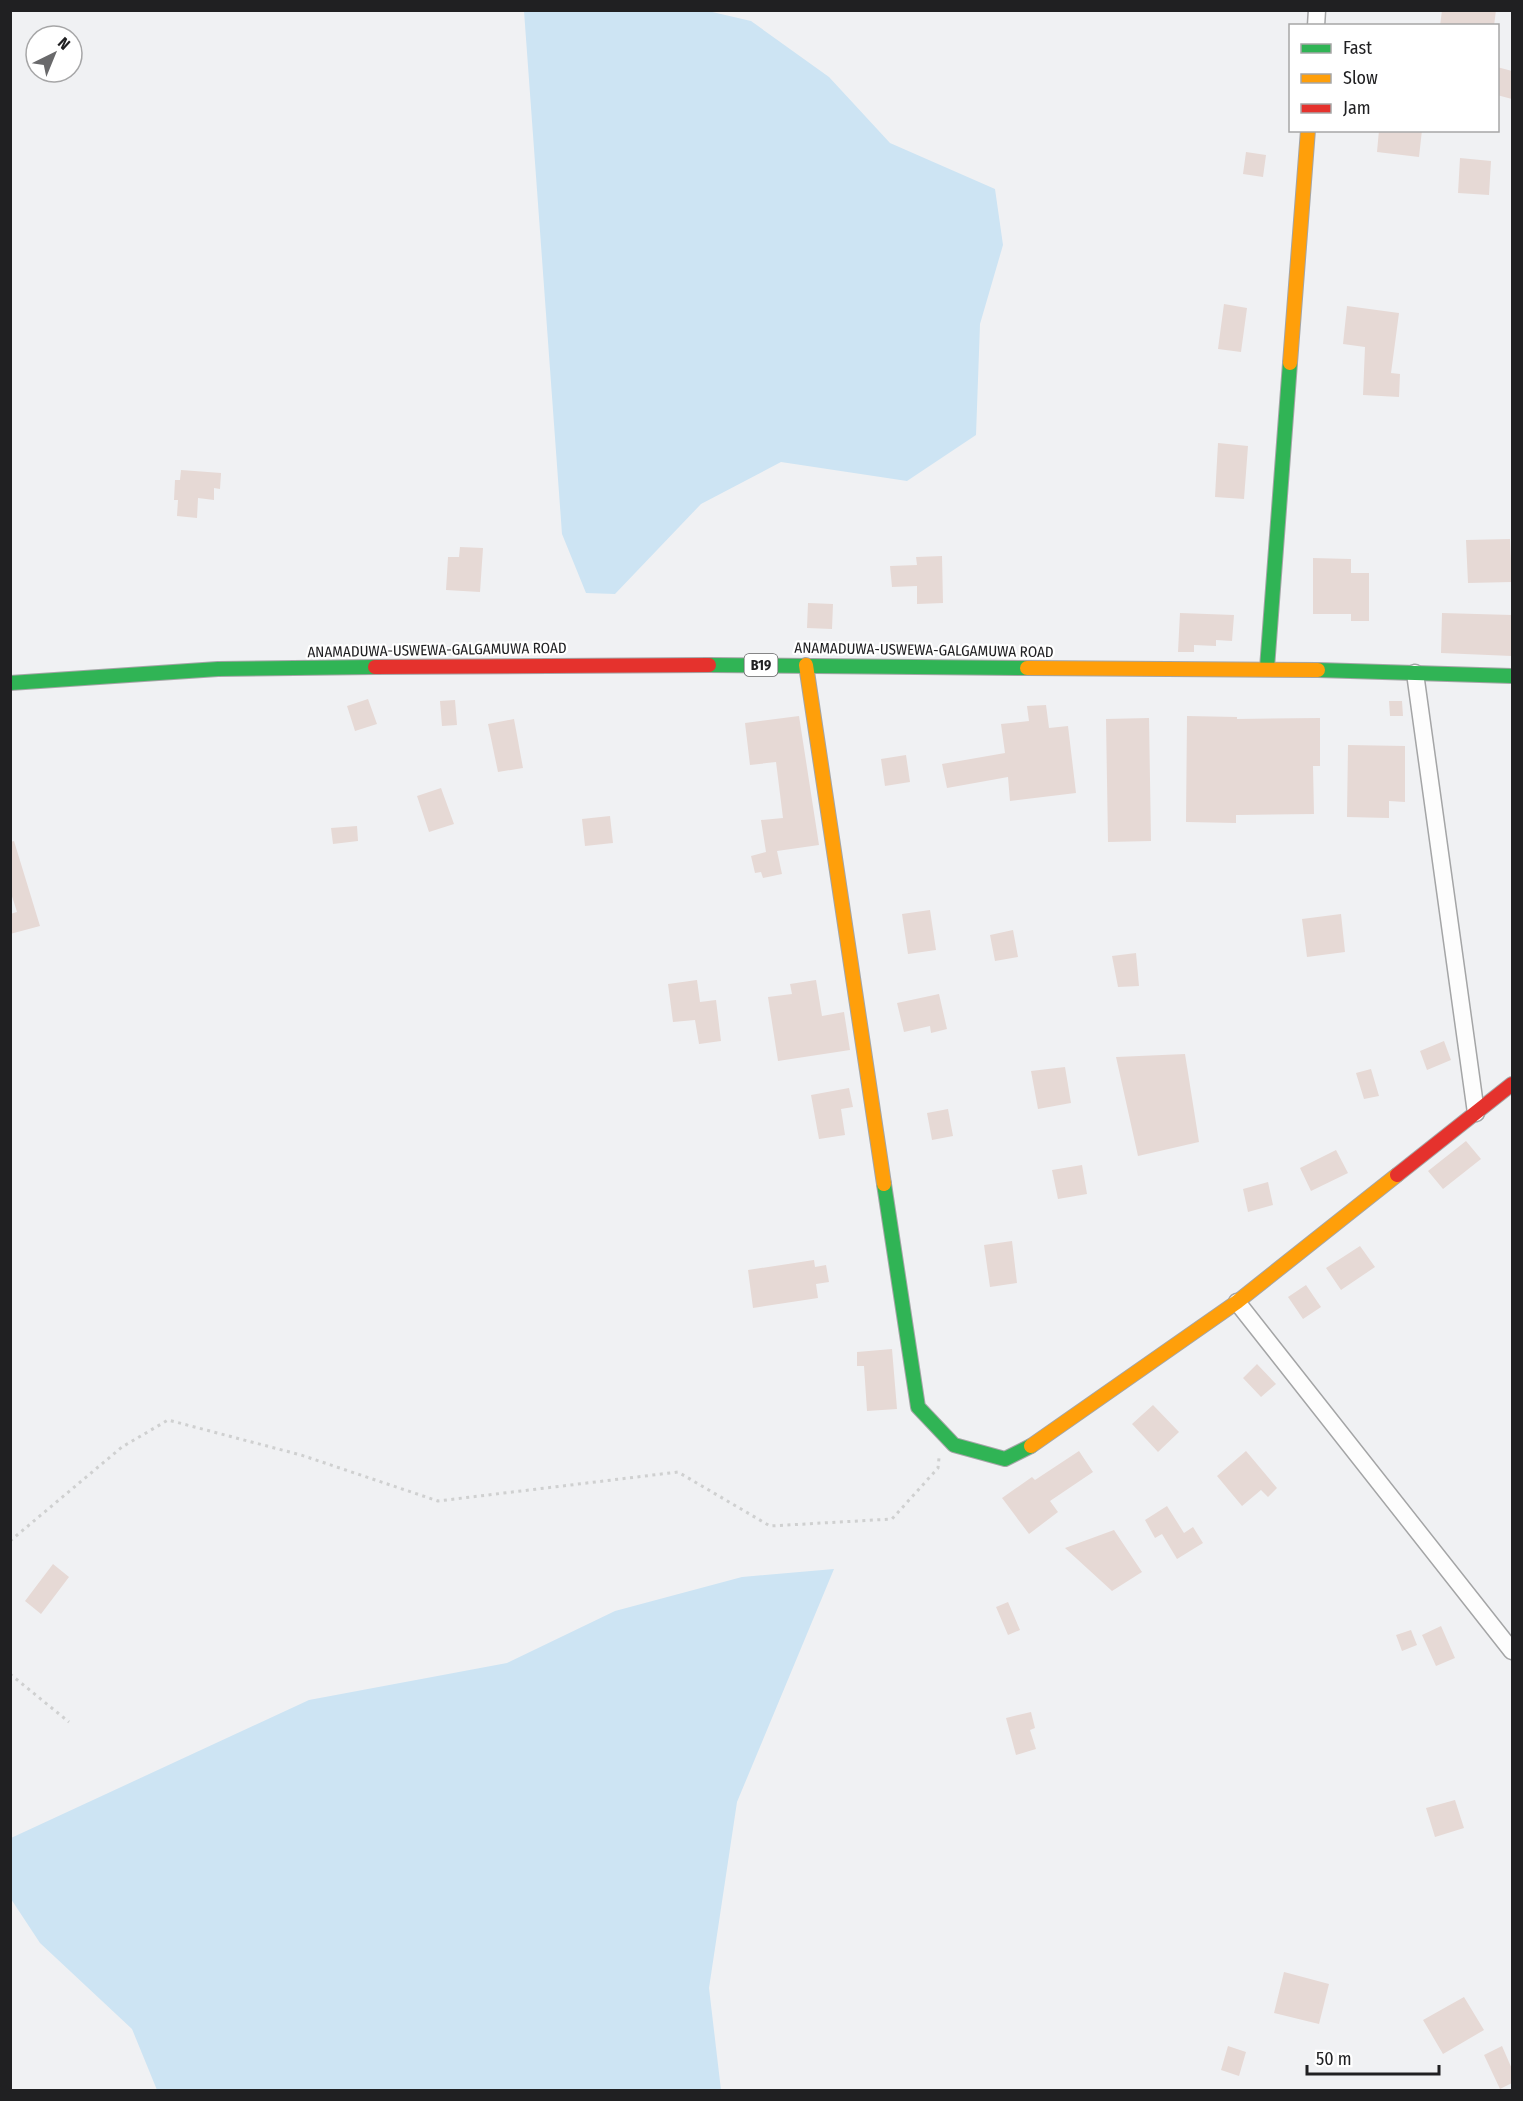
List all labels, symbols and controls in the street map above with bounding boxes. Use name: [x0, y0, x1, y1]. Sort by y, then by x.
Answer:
north arrow: [24, 24, 84, 84]
legend: [1289, 24, 1499, 132]
text: N: [54, 33, 74, 54]
text: Fast: [1343, 37, 1372, 59]
text: Slow: [1343, 67, 1378, 89]
text: Jam: [1343, 97, 1371, 119]
street label: ANAMADUWA-USWEWA-GALGAMUWA ROAD: [307, 639, 567, 661]
street label: ANAMADUWA-USWEWA-GALGAMUWA ROAD: [794, 639, 1054, 661]
road number: B19: [744, 654, 777, 676]
scale bar: [1307, 2038, 1439, 2076]
text: 50 m: [1316, 2048, 1352, 2070]

